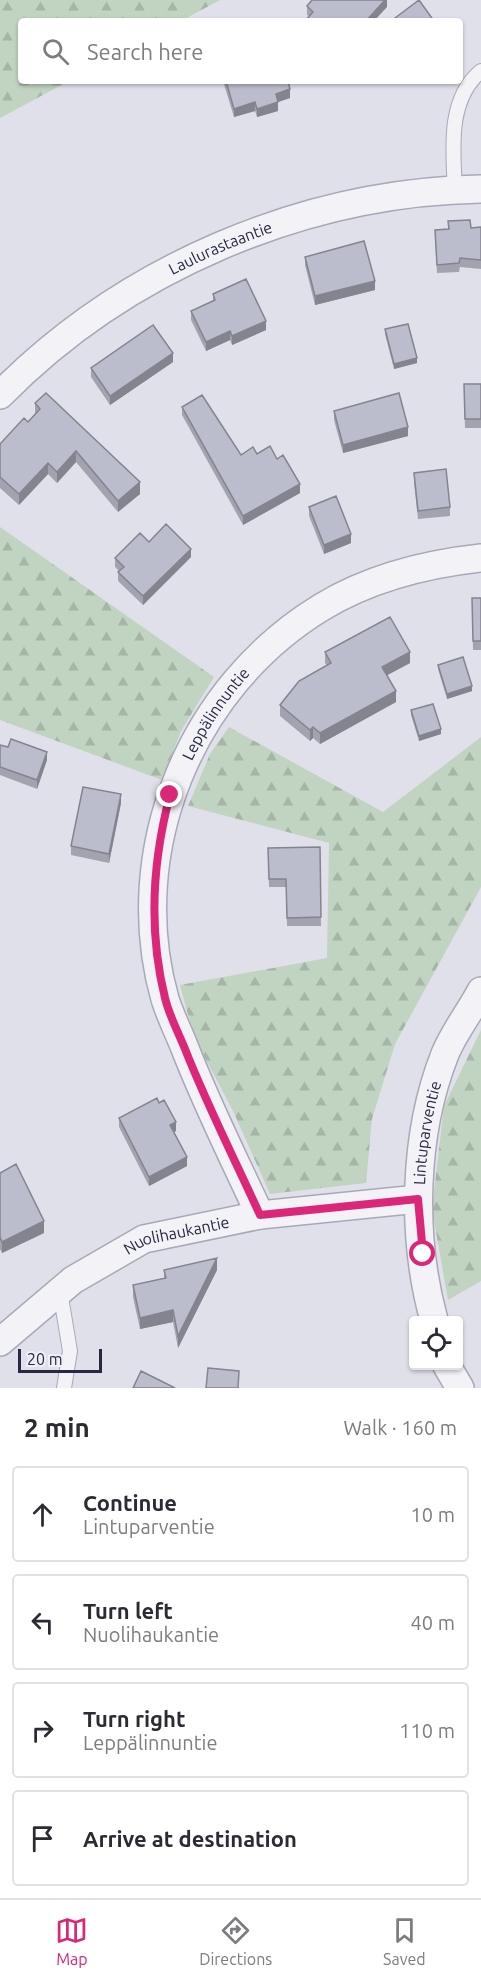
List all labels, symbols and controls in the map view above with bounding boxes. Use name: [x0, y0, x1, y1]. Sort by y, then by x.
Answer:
search box: [18, 18, 463, 84]
icon: search: [39, 35, 72, 68]
text: Search here: [87, 39, 203, 64]
street label: Laulurastaantie: [165, 218, 274, 278]
street label: Leppälinnuntie: [178, 664, 253, 763]
route end: [156, 781, 182, 807]
street label: Lintuparventie: [410, 1079, 444, 1185]
street label: Nuolihaukantie: [120, 1213, 231, 1258]
route start: [409, 1240, 435, 1266]
map controls: [409, 1316, 463, 1370]
button: locate: [409, 1316, 463, 1370]
scale bar: [18, 1346, 102, 1374]
text: 20 m: [27, 1350, 63, 1368]
text: 2 min: [24, 1413, 90, 1442]
text: Walk · 160 m: [344, 1416, 457, 1439]
text: Continue: [83, 1490, 177, 1515]
icon: ahead: [26, 1498, 59, 1531]
text: 10 m: [411, 1503, 455, 1526]
text: Lintuparventie: [83, 1515, 215, 1538]
text: Turn left: [83, 1598, 173, 1623]
icon: left: [26, 1606, 59, 1639]
text: 40 m: [411, 1611, 455, 1634]
text: Nuolihaukantie: [83, 1623, 219, 1646]
text: Turn right: [83, 1706, 185, 1731]
icon: right: [26, 1714, 59, 1747]
text: 110 m: [399, 1719, 455, 1742]
text: Leppälinnuntie: [83, 1731, 217, 1754]
icon: arrive: [26, 1822, 59, 1855]
text: Arrive at destination: [83, 1826, 297, 1851]
tab: Map: [55, 1914, 88, 1968]
tab: Directions: [199, 1914, 272, 1968]
tab: Saved: [383, 1914, 426, 1968]

